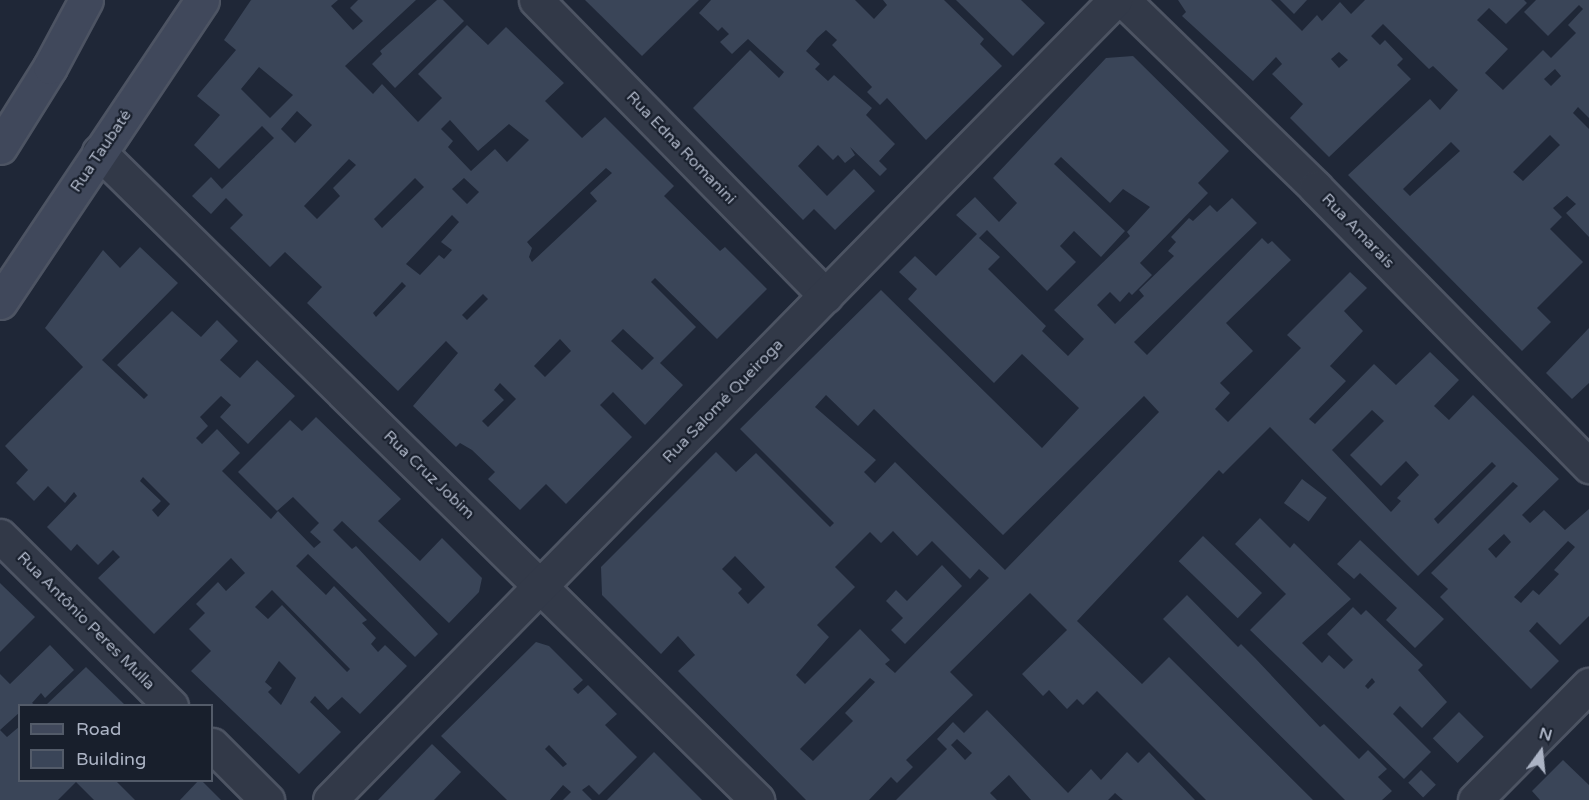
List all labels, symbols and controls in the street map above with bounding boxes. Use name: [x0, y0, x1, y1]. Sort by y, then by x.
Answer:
street label: Rua Edna Romanini: [622, 88, 740, 208]
street label: Rua Taubaté: [66, 106, 136, 196]
street label: Rua Amarais: [1318, 190, 1398, 272]
street label: Rua Salomé Queiroga: [659, 335, 787, 467]
street label: Rua Cruz Jobim: [379, 427, 479, 523]
street label: Rua Antônio Peres Mulla: [13, 548, 159, 694]
legend: [18, 704, 213, 782]
text: Road: [76, 718, 121, 740]
north arrow: [1511, 722, 1571, 782]
text: N: [1537, 723, 1554, 746]
text: Building: [76, 748, 146, 770]

